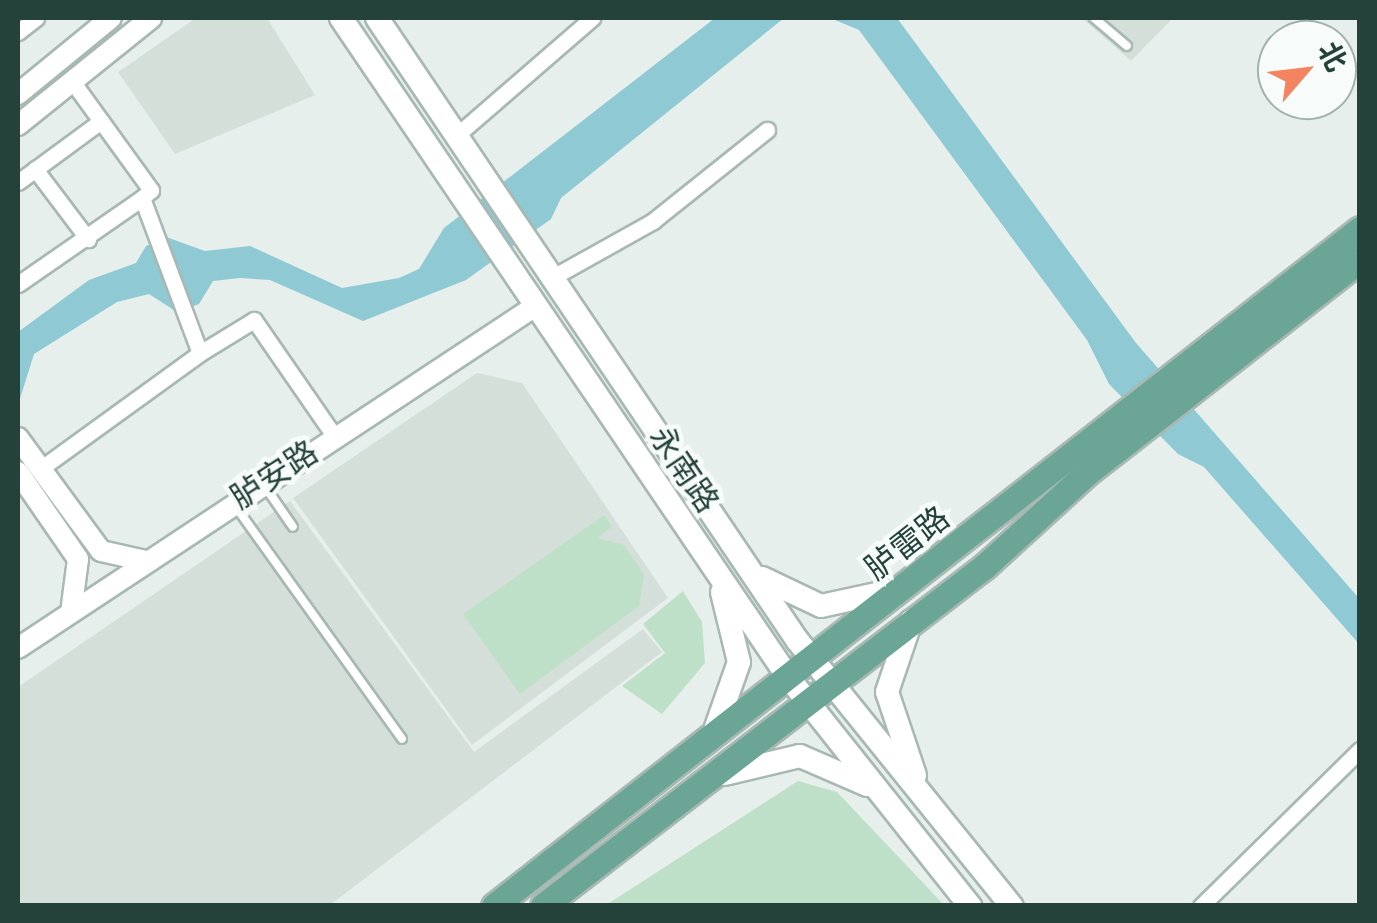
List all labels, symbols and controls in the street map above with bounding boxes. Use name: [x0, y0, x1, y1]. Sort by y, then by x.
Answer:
north arrow: [1257, 20, 1357, 120]
text: 北: [1311, 36, 1353, 77]
street label: 永南路: [640, 419, 726, 521]
street label: 胪安路: [224, 434, 326, 518]
street label: 胪雷路: [858, 499, 958, 589]

